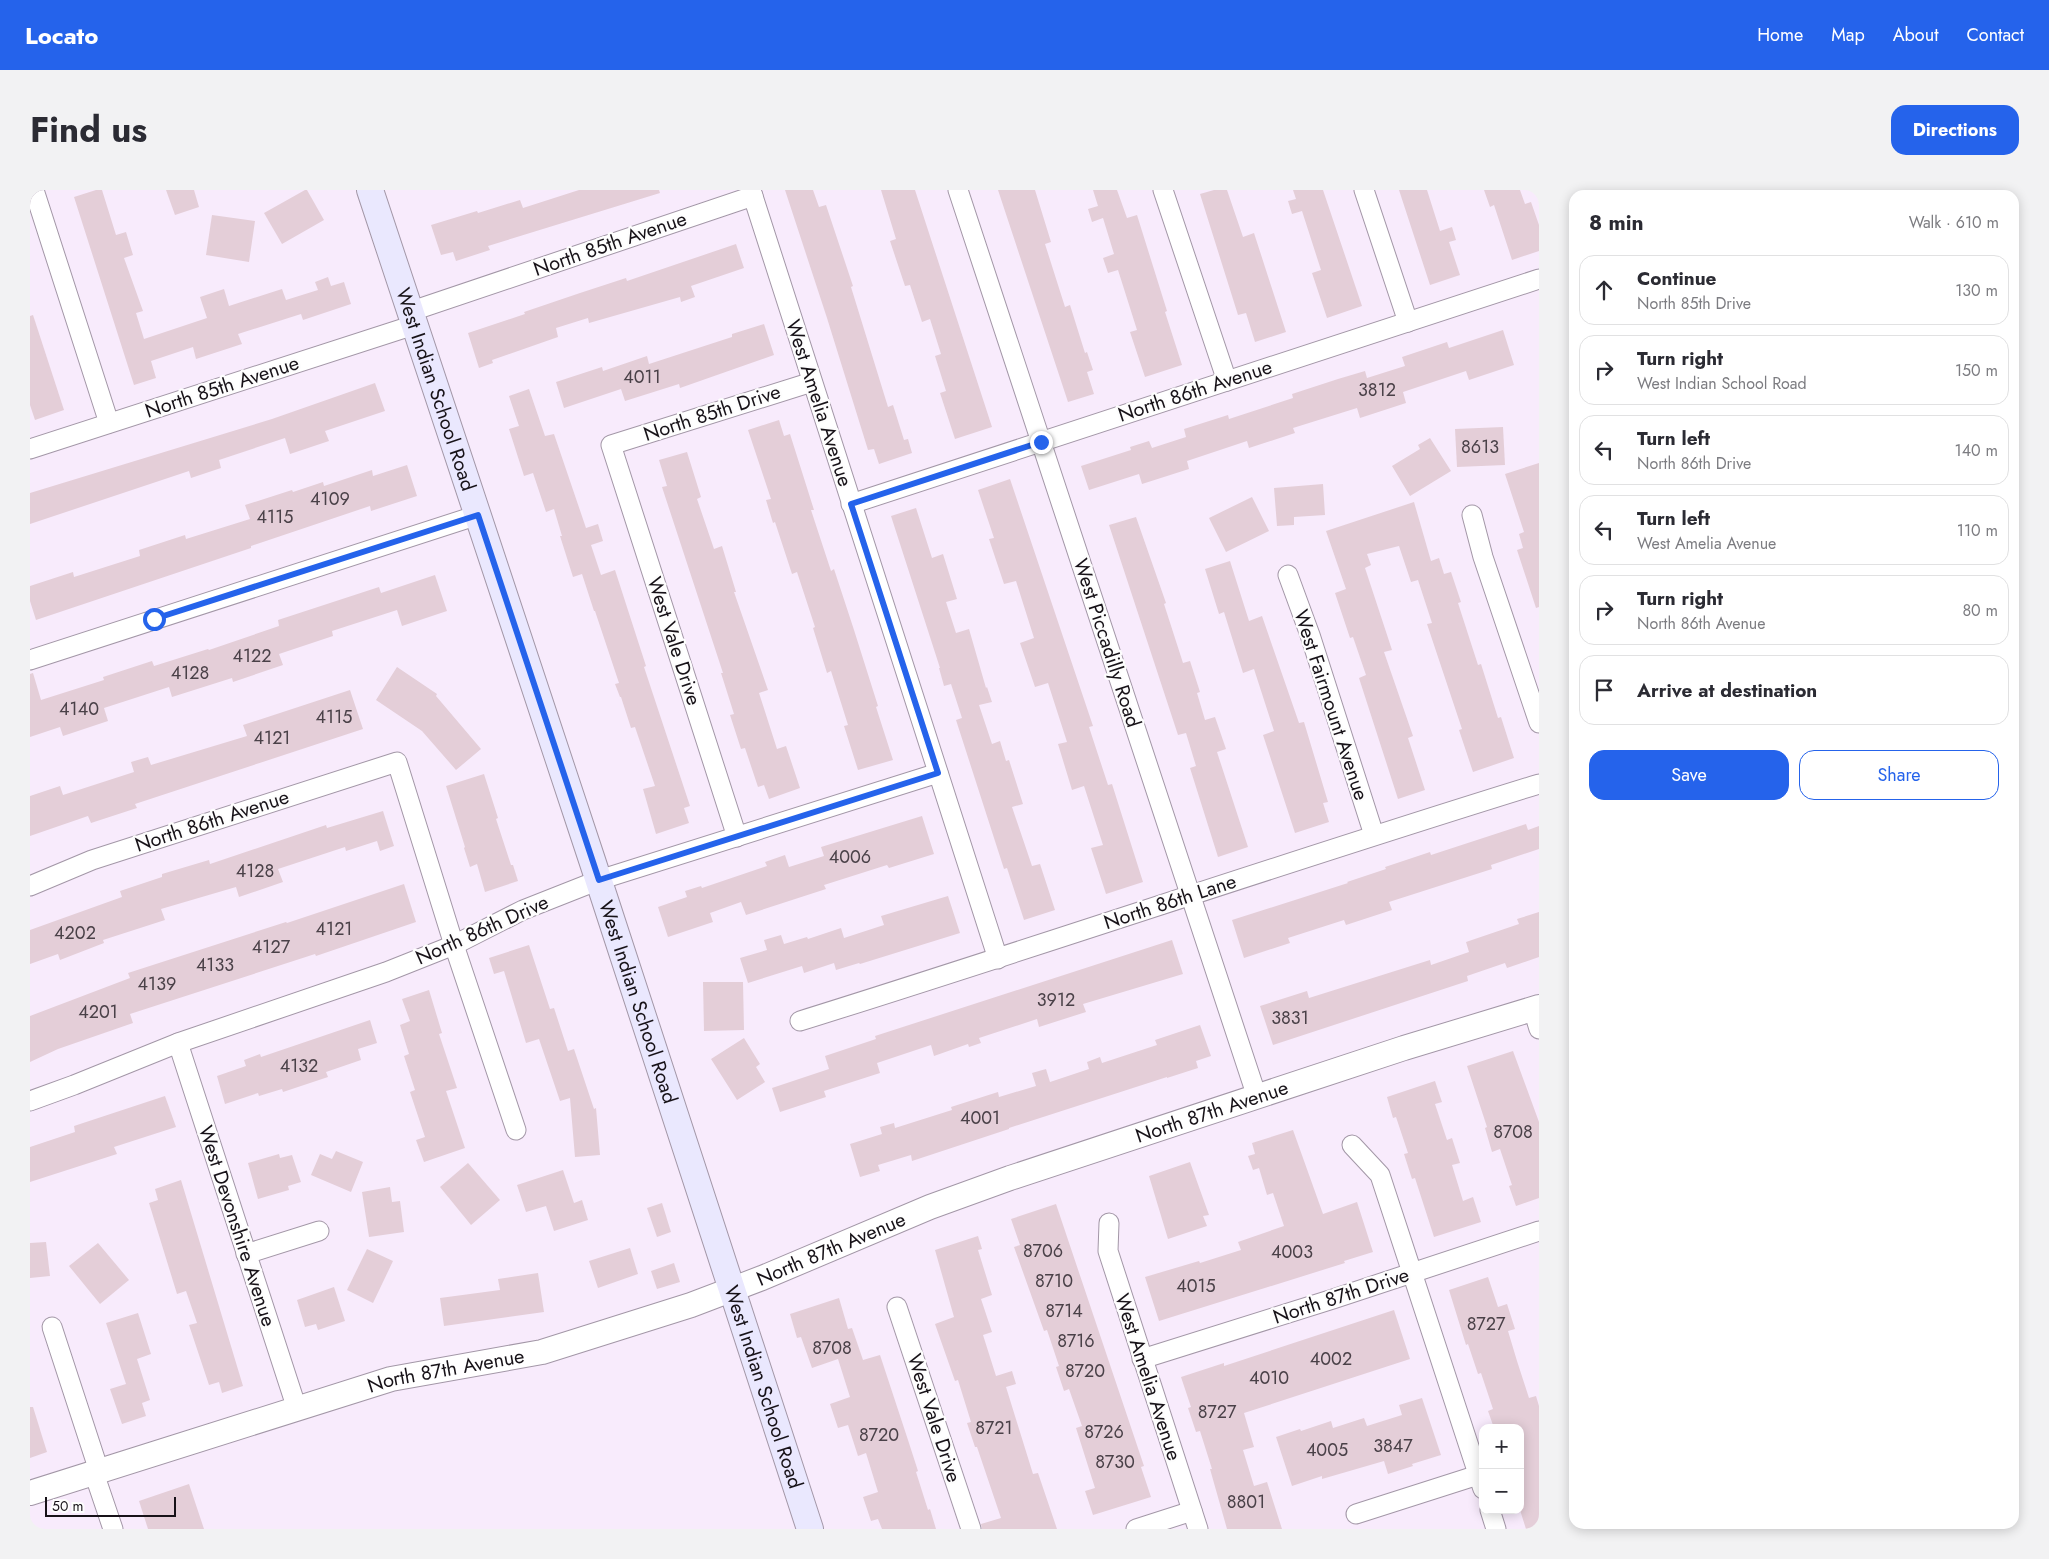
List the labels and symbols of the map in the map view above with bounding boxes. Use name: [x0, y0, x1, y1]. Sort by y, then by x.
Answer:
street label: North 85th Avenue: [529, 204, 691, 284]
street label: West Indian School Road: [389, 284, 483, 495]
street label: West Amelia Avenue: [778, 316, 860, 490]
street label: North 85th Avenue: [141, 348, 303, 426]
street label: North 86th Avenue: [1114, 352, 1276, 430]
house number: 4011: [623, 364, 661, 390]
street label: North 85th Drive: [640, 377, 784, 449]
house number: 3812: [1358, 377, 1396, 403]
route end: [1030, 431, 1053, 454]
house number: 8613: [1461, 434, 1499, 460]
house number: 4109: [310, 486, 350, 512]
house number: 4115: [257, 504, 293, 530]
street label: West Piccadilly Road: [1066, 555, 1148, 731]
street label: West Vale Drive: [640, 573, 708, 709]
street label: West Fairmount Avenue: [1286, 606, 1376, 804]
route start: [143, 608, 166, 631]
house number: 4122: [232, 643, 272, 669]
house number: 4128: [171, 660, 209, 686]
house number: 4140: [59, 696, 99, 722]
house number: 4115: [316, 704, 352, 730]
house number: 4121: [254, 725, 290, 751]
street label: North 86th Avenue: [131, 782, 293, 860]
house number: 4006: [829, 844, 871, 870]
house number: 4128: [236, 858, 274, 884]
street label: North 86th Lane: [1100, 867, 1240, 937]
street label: North 86th Drive: [411, 888, 553, 972]
street label: West Indian School Road: [592, 896, 685, 1107]
house number: 4121: [316, 916, 352, 942]
house number: 4202: [54, 920, 96, 946]
house number: 4127: [252, 934, 291, 960]
house number: 4133: [196, 952, 234, 978]
house number: 4139: [138, 971, 176, 997]
house number: 3912: [1037, 987, 1075, 1013]
house number: 4201: [78, 999, 118, 1025]
house number: 3831: [1271, 1005, 1309, 1031]
house number: 4132: [280, 1053, 318, 1079]
street label: North 87th Avenue: [1131, 1073, 1292, 1150]
house number: 4001: [960, 1105, 1000, 1131]
house number: 8708: [1493, 1119, 1533, 1145]
street label: West Devonshire Avenue: [191, 1122, 283, 1330]
street label: North 87th Avenue: [752, 1204, 910, 1293]
house number: 8706: [1023, 1238, 1063, 1264]
house number: 4003: [1271, 1239, 1313, 1265]
street label: North 87th Drive: [1269, 1260, 1413, 1332]
house number: 8710: [1035, 1268, 1073, 1294]
house number: 4015: [1176, 1273, 1216, 1299]
street label: West Indian School Road: [717, 1282, 810, 1492]
street label: West Amelia Avenue: [1107, 1290, 1189, 1464]
house number: 8714: [1045, 1298, 1083, 1324]
house number: 8727: [1467, 1311, 1506, 1337]
house number: 8716: [1057, 1328, 1095, 1354]
house number: 8708: [812, 1335, 852, 1361]
street label: North 87th Avenue: [363, 1341, 527, 1400]
house number: 4002: [1310, 1346, 1352, 1372]
street label: West Vale Drive: [900, 1350, 968, 1486]
house number: 8720: [1065, 1358, 1105, 1384]
house number: 4010: [1249, 1365, 1289, 1391]
house number: 8727: [1198, 1399, 1237, 1425]
house number: 8721: [975, 1415, 1013, 1441]
house number: 8726: [1084, 1419, 1124, 1445]
house number: 8720: [859, 1422, 899, 1448]
house number: 3847: [1373, 1433, 1413, 1459]
house number: 4005: [1306, 1437, 1348, 1463]
house number: 8730: [1095, 1449, 1135, 1475]
house number: 8801: [1227, 1489, 1265, 1515]
scale bar: [45, 1494, 176, 1517]

